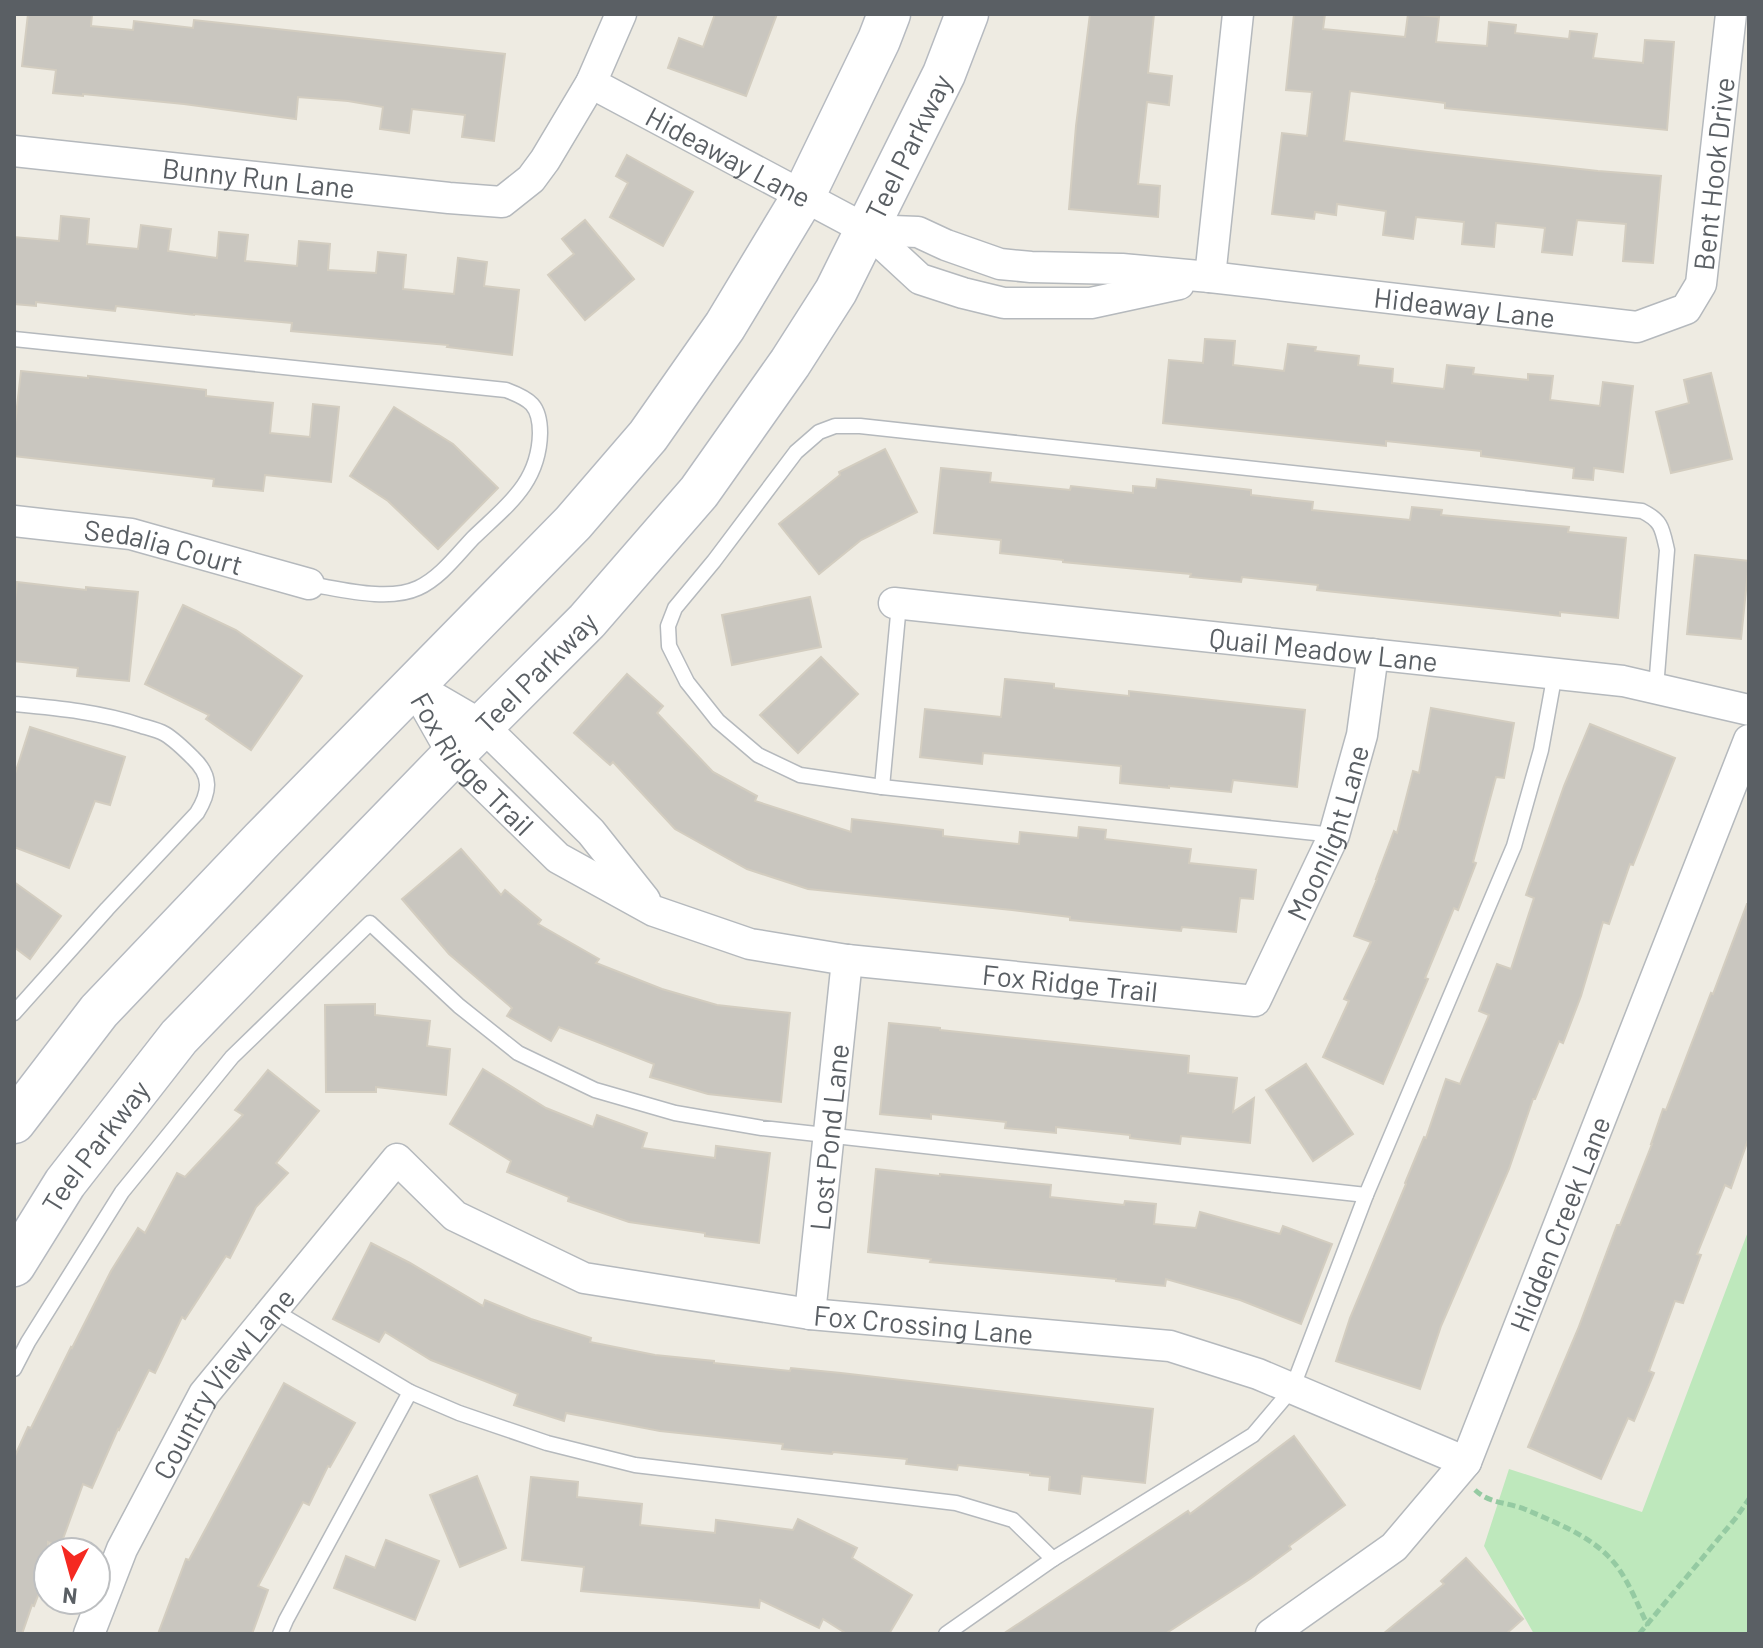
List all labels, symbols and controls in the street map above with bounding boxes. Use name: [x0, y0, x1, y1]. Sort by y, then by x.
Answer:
street label: Teel Parkway: [857, 68, 958, 225]
street label: Bent Hook Drive: [1686, 75, 1741, 272]
street label: Hideaway Lane: [640, 98, 817, 214]
street label: Bunny Run Lane: [161, 150, 357, 205]
street label: Hideaway Lane: [1372, 279, 1557, 334]
street label: Sedalia Court: [82, 512, 247, 582]
street label: Teel Parkway: [468, 605, 604, 740]
street label: Quail Meadow Lane: [1208, 620, 1440, 678]
street label: Fox Ridge Trail: [404, 686, 541, 842]
street label: Moonlight Lane: [1279, 741, 1375, 926]
street label: Fox Ridge Trail: [981, 957, 1159, 1008]
street label: Lost Pond Lane: [802, 1042, 855, 1232]
street label: Teel Parkway: [34, 1073, 156, 1219]
street label: Hidden Creek Lane: [1502, 1111, 1617, 1336]
street label: Country View Lane: [145, 1281, 301, 1485]
street label: Fox Crossing Lane: [812, 1297, 1035, 1351]
north arrow: [32, 1536, 112, 1616]
text: N: [61, 1583, 78, 1611]

